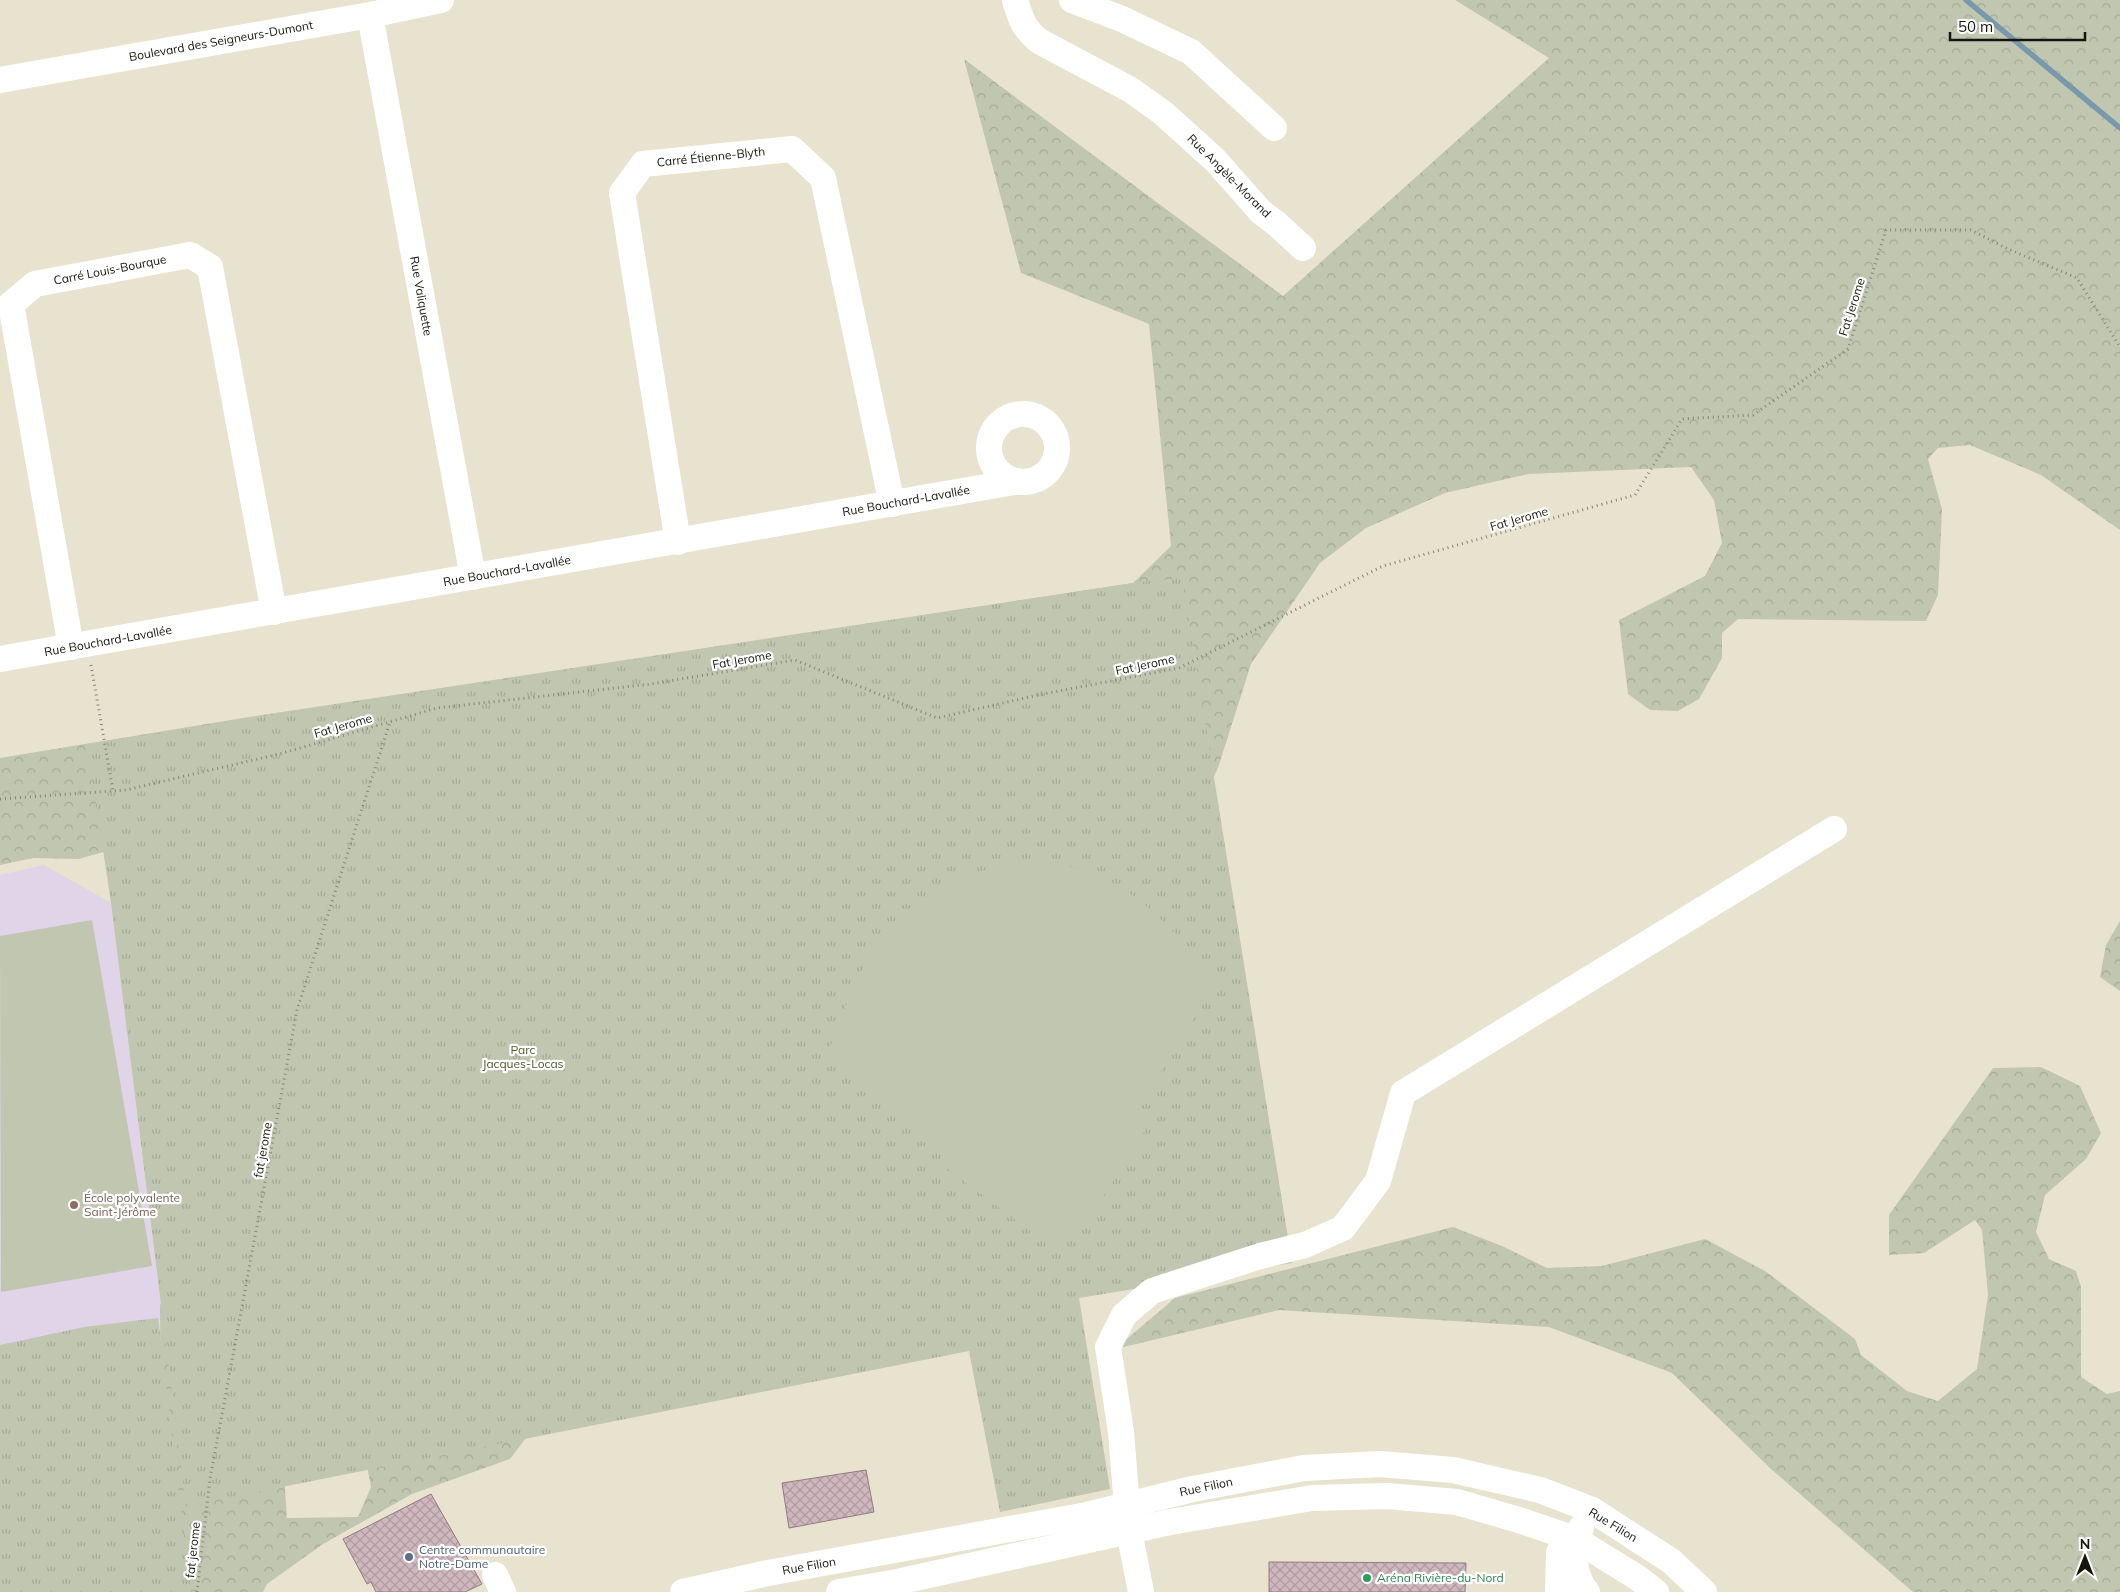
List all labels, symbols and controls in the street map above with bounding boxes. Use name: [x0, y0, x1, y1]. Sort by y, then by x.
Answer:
scale bar: [1950, 10, 2085, 42]
street label: Boulevard des Seigneurs-Dumont: [128, 17, 314, 64]
text: 50 m: [1958, 17, 1993, 36]
street label: Rue Angèle-Morand: [1184, 131, 1274, 221]
street label: Carré Étienne-Blyth: [656, 143, 766, 170]
street label: Carré Louis-Bourque: [52, 251, 168, 288]
street label: Rue Valiquette: [407, 255, 436, 337]
street label: Fat Jerome: [1835, 276, 1868, 338]
street label: Rue Bouchard-Lavallée: [841, 482, 971, 519]
street label: Fat Jerome: [1488, 503, 1550, 534]
street label: Rue Bouchard-Lavallée: [442, 552, 572, 589]
street label: Rue Bouchard-Lavallée: [43, 622, 173, 659]
street label: Fat Jerome: [711, 647, 773, 672]
street label: Fat Jerome: [1114, 651, 1176, 678]
street label: Fat Jerome: [312, 710, 374, 741]
park label: Parc Jacques-Locas: [482, 1042, 564, 1071]
street label: fat jerome: [250, 1121, 275, 1179]
place label: École polyvalente Saint-Jérôme: [84, 1190, 180, 1219]
marker: École polyvalente Saint-Jérôme: [68, 1199, 80, 1211]
street label: Rue Filion: [1178, 1474, 1234, 1499]
street label: Rue Filion: [1586, 1504, 1640, 1545]
street label: fat jerome: [182, 1521, 203, 1579]
north arrow: [2060, 1532, 2110, 1582]
text: N: [2080, 1535, 2090, 1553]
place label: Centre communautaire Notre-Dame: [419, 1542, 545, 1571]
marker: Centre communautaire Notre-Dame: [403, 1551, 415, 1563]
street label: Rue Filion: [781, 1553, 837, 1578]
place label: Aréna Rivière-du-Nord: [1377, 1570, 1504, 1585]
marker: Aréna Rivière-du-Nord: [1361, 1572, 1373, 1584]

